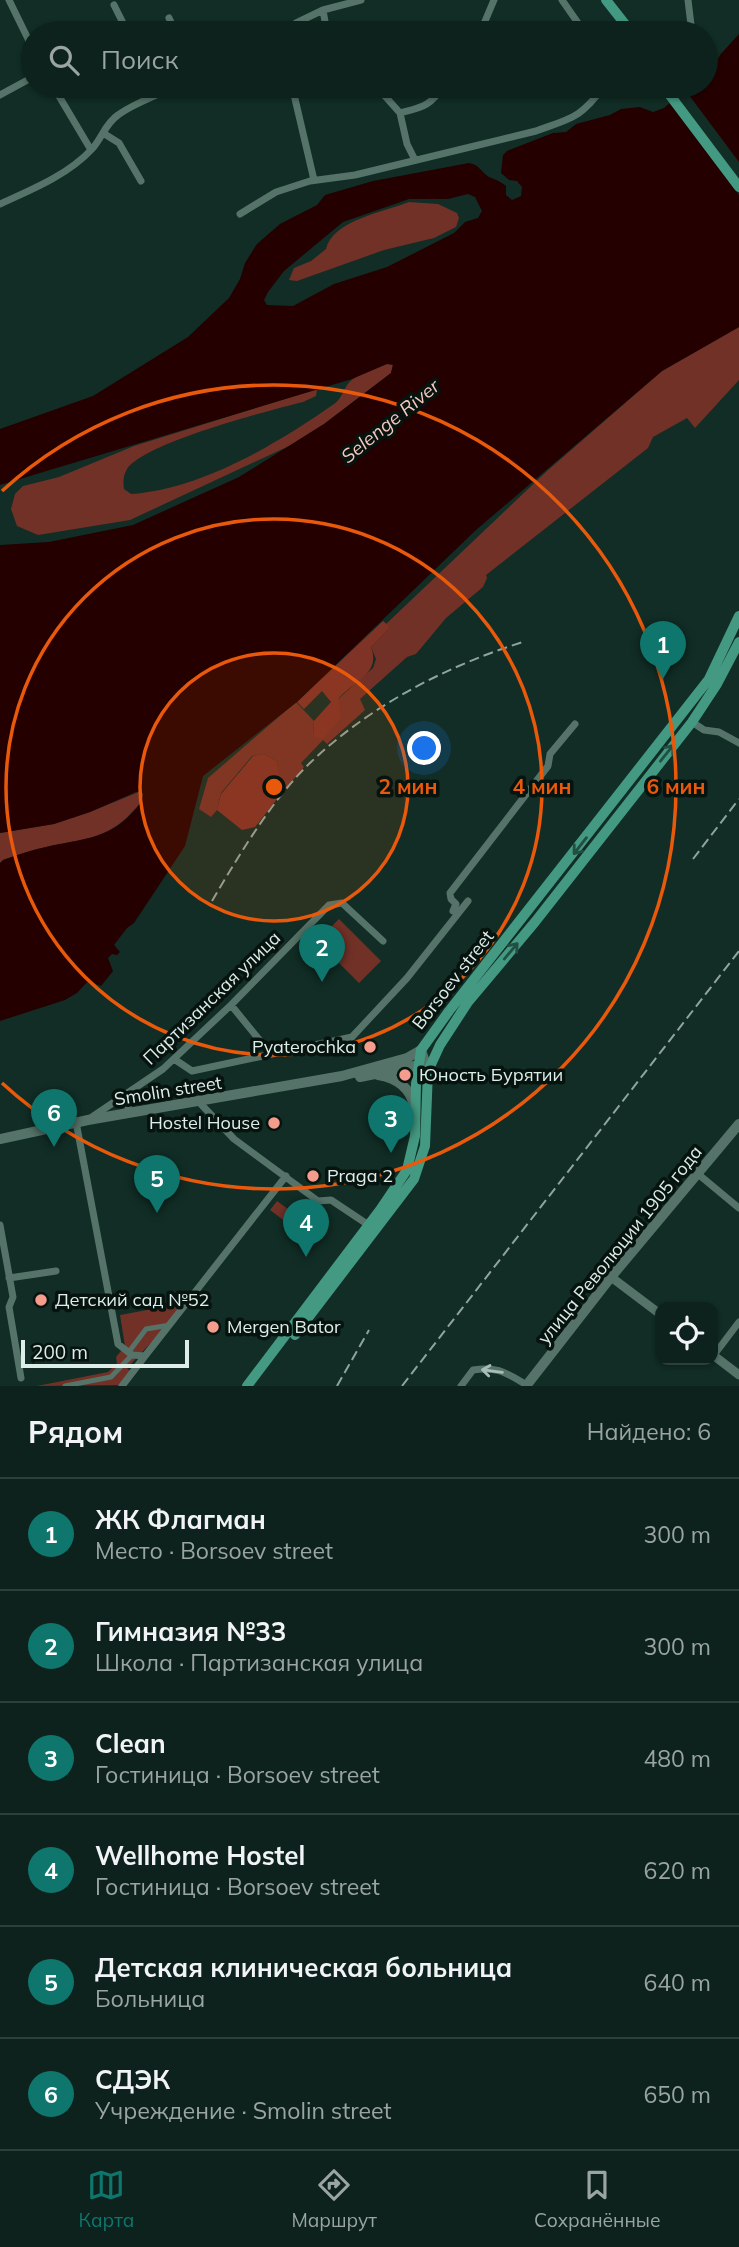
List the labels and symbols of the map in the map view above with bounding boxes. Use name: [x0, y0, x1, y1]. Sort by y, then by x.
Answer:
water label: Selenge River: [336, 373, 445, 468]
pin: 1: [640, 621, 686, 679]
your location: [407, 731, 441, 765]
one-way arrow: [659, 745, 674, 763]
text: 2 мин: [379, 773, 437, 799]
text: 4 мин: [513, 773, 571, 799]
text: 6 мин: [647, 773, 705, 799]
centre of rings: [262, 775, 286, 799]
one-way arrow: [572, 836, 587, 854]
pin: 2: [299, 924, 345, 982]
street label: Партизанская улица: [138, 926, 285, 1069]
street label: Borsoev street: [407, 926, 498, 1034]
one-way arrow: [503, 943, 519, 961]
place label: Pyaterochka: [252, 1035, 356, 1058]
marker: Pyaterochka: [362, 1039, 378, 1055]
place label: Юность Бурятии: [419, 1063, 563, 1086]
marker: Юность Бурятии: [397, 1067, 413, 1083]
street label: Smolin street: [113, 1071, 223, 1110]
pin: 6: [31, 1089, 77, 1147]
pin: 3: [368, 1095, 414, 1153]
place label: Hostel House: [149, 1111, 260, 1134]
marker: Hostel House: [266, 1115, 282, 1131]
street label: улица Революции 1905 года: [532, 1141, 707, 1349]
pin: 5: [134, 1155, 180, 1213]
place label: Praga 2: [327, 1164, 393, 1187]
marker: Praga 2: [305, 1168, 321, 1184]
pin: 4: [283, 1199, 329, 1257]
place label: Детский сад №52: [55, 1288, 209, 1311]
marker: Детский сад №52: [33, 1292, 49, 1308]
place label: Mergen Bator: [227, 1315, 341, 1338]
marker: Mergen Bator: [205, 1319, 221, 1335]
scale bar: [21, 1337, 189, 1369]
one-way arrow: [481, 1364, 503, 1377]

